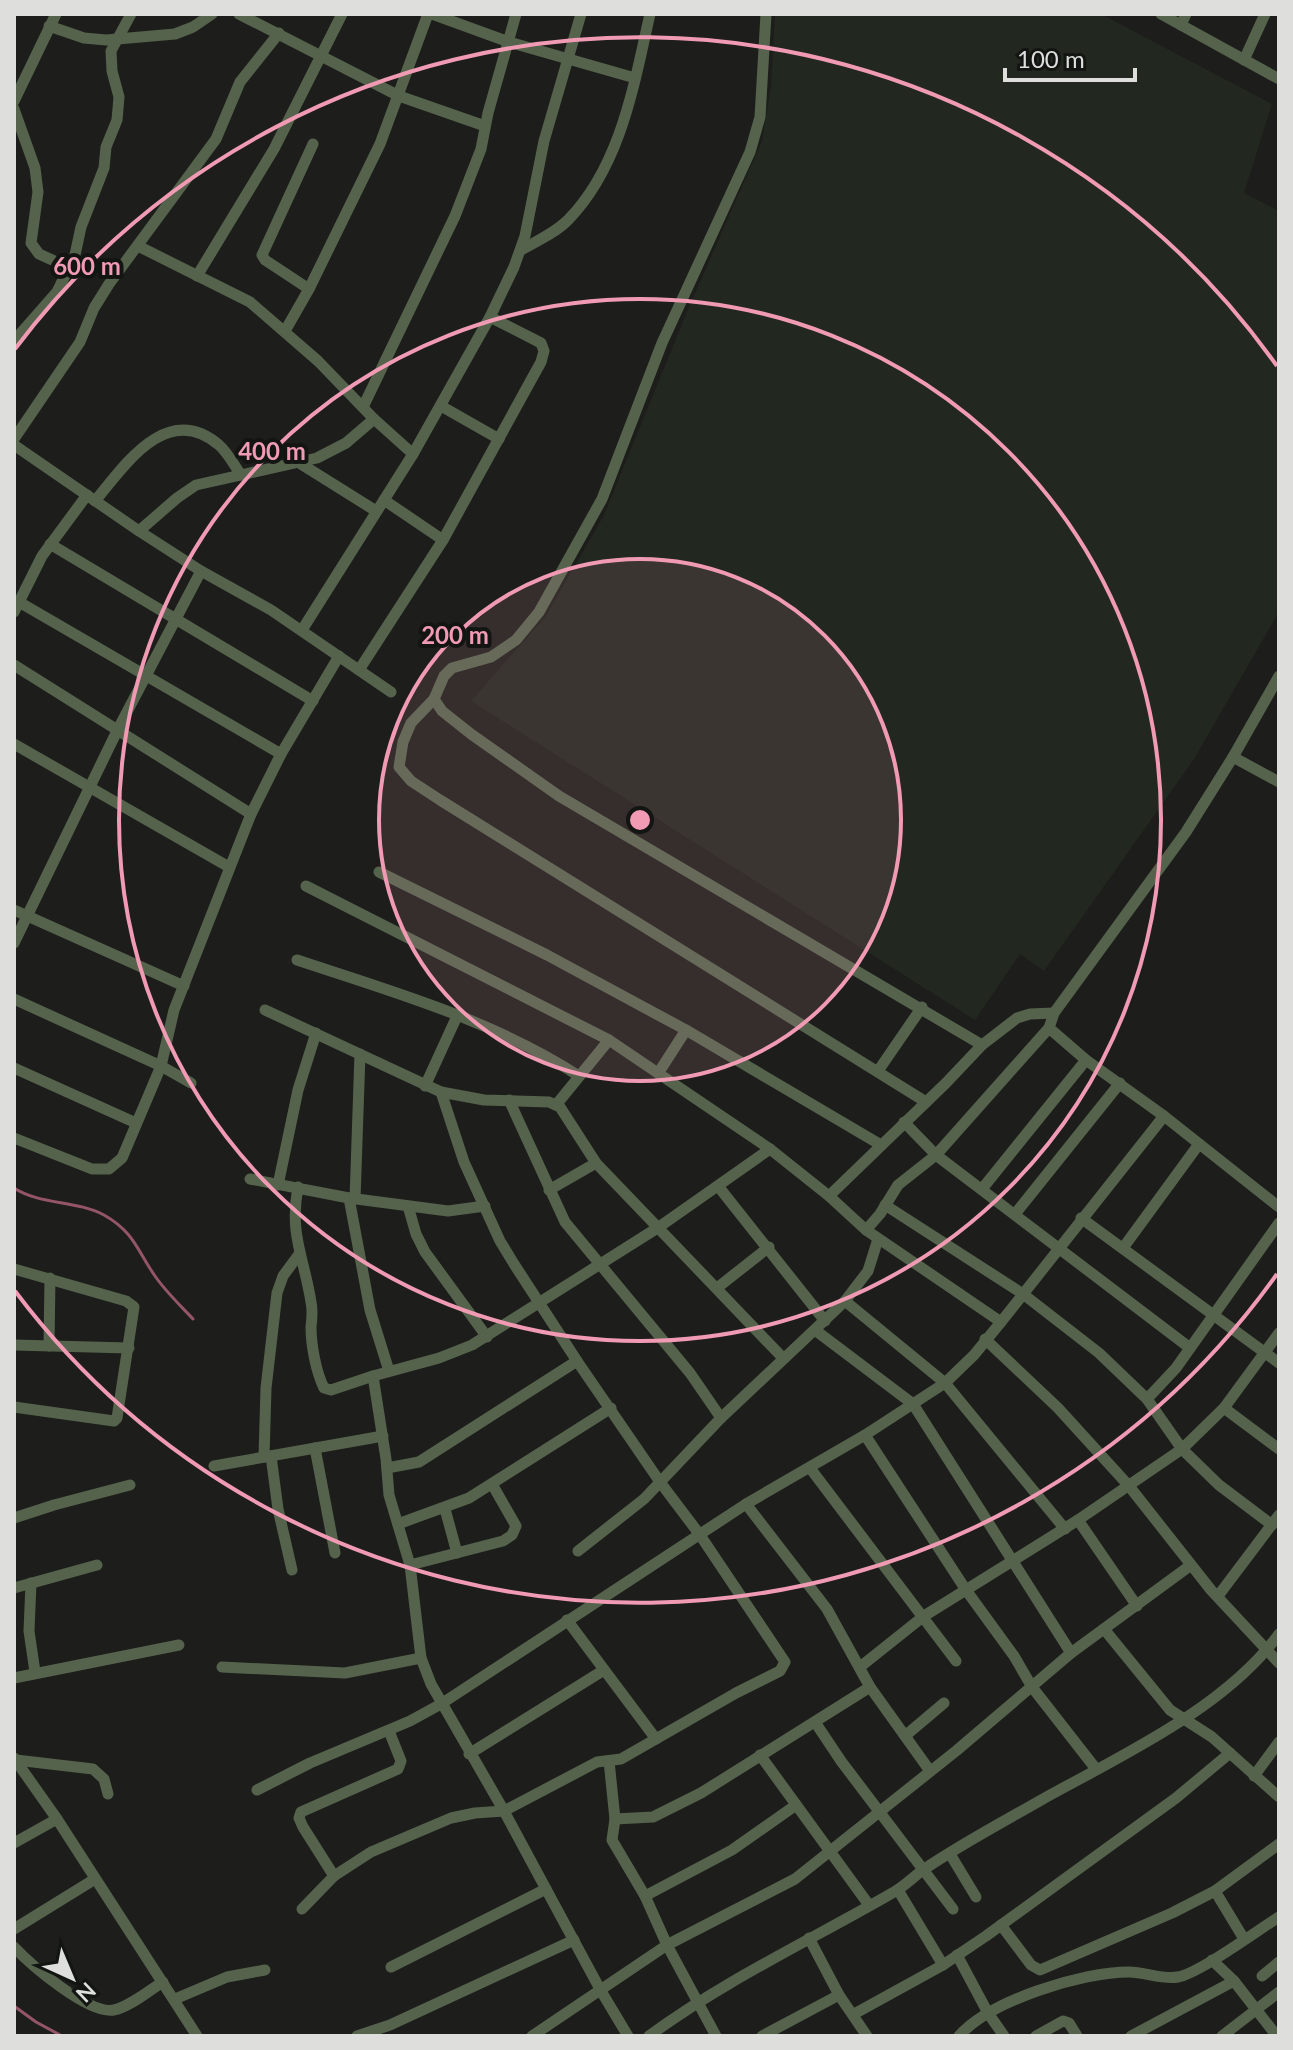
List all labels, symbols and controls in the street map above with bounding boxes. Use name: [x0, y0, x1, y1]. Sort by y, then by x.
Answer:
scale bar: [1005, 32, 1135, 82]
text: 100 m: [1017, 44, 1085, 73]
text: 600 m: [53, 251, 121, 280]
text: 400 m: [238, 436, 306, 465]
text: 200 m: [421, 620, 489, 649]
centre of rings: [626, 806, 654, 834]
north arrow: [32, 1938, 112, 2018]
text: N: [71, 1977, 102, 2008]

